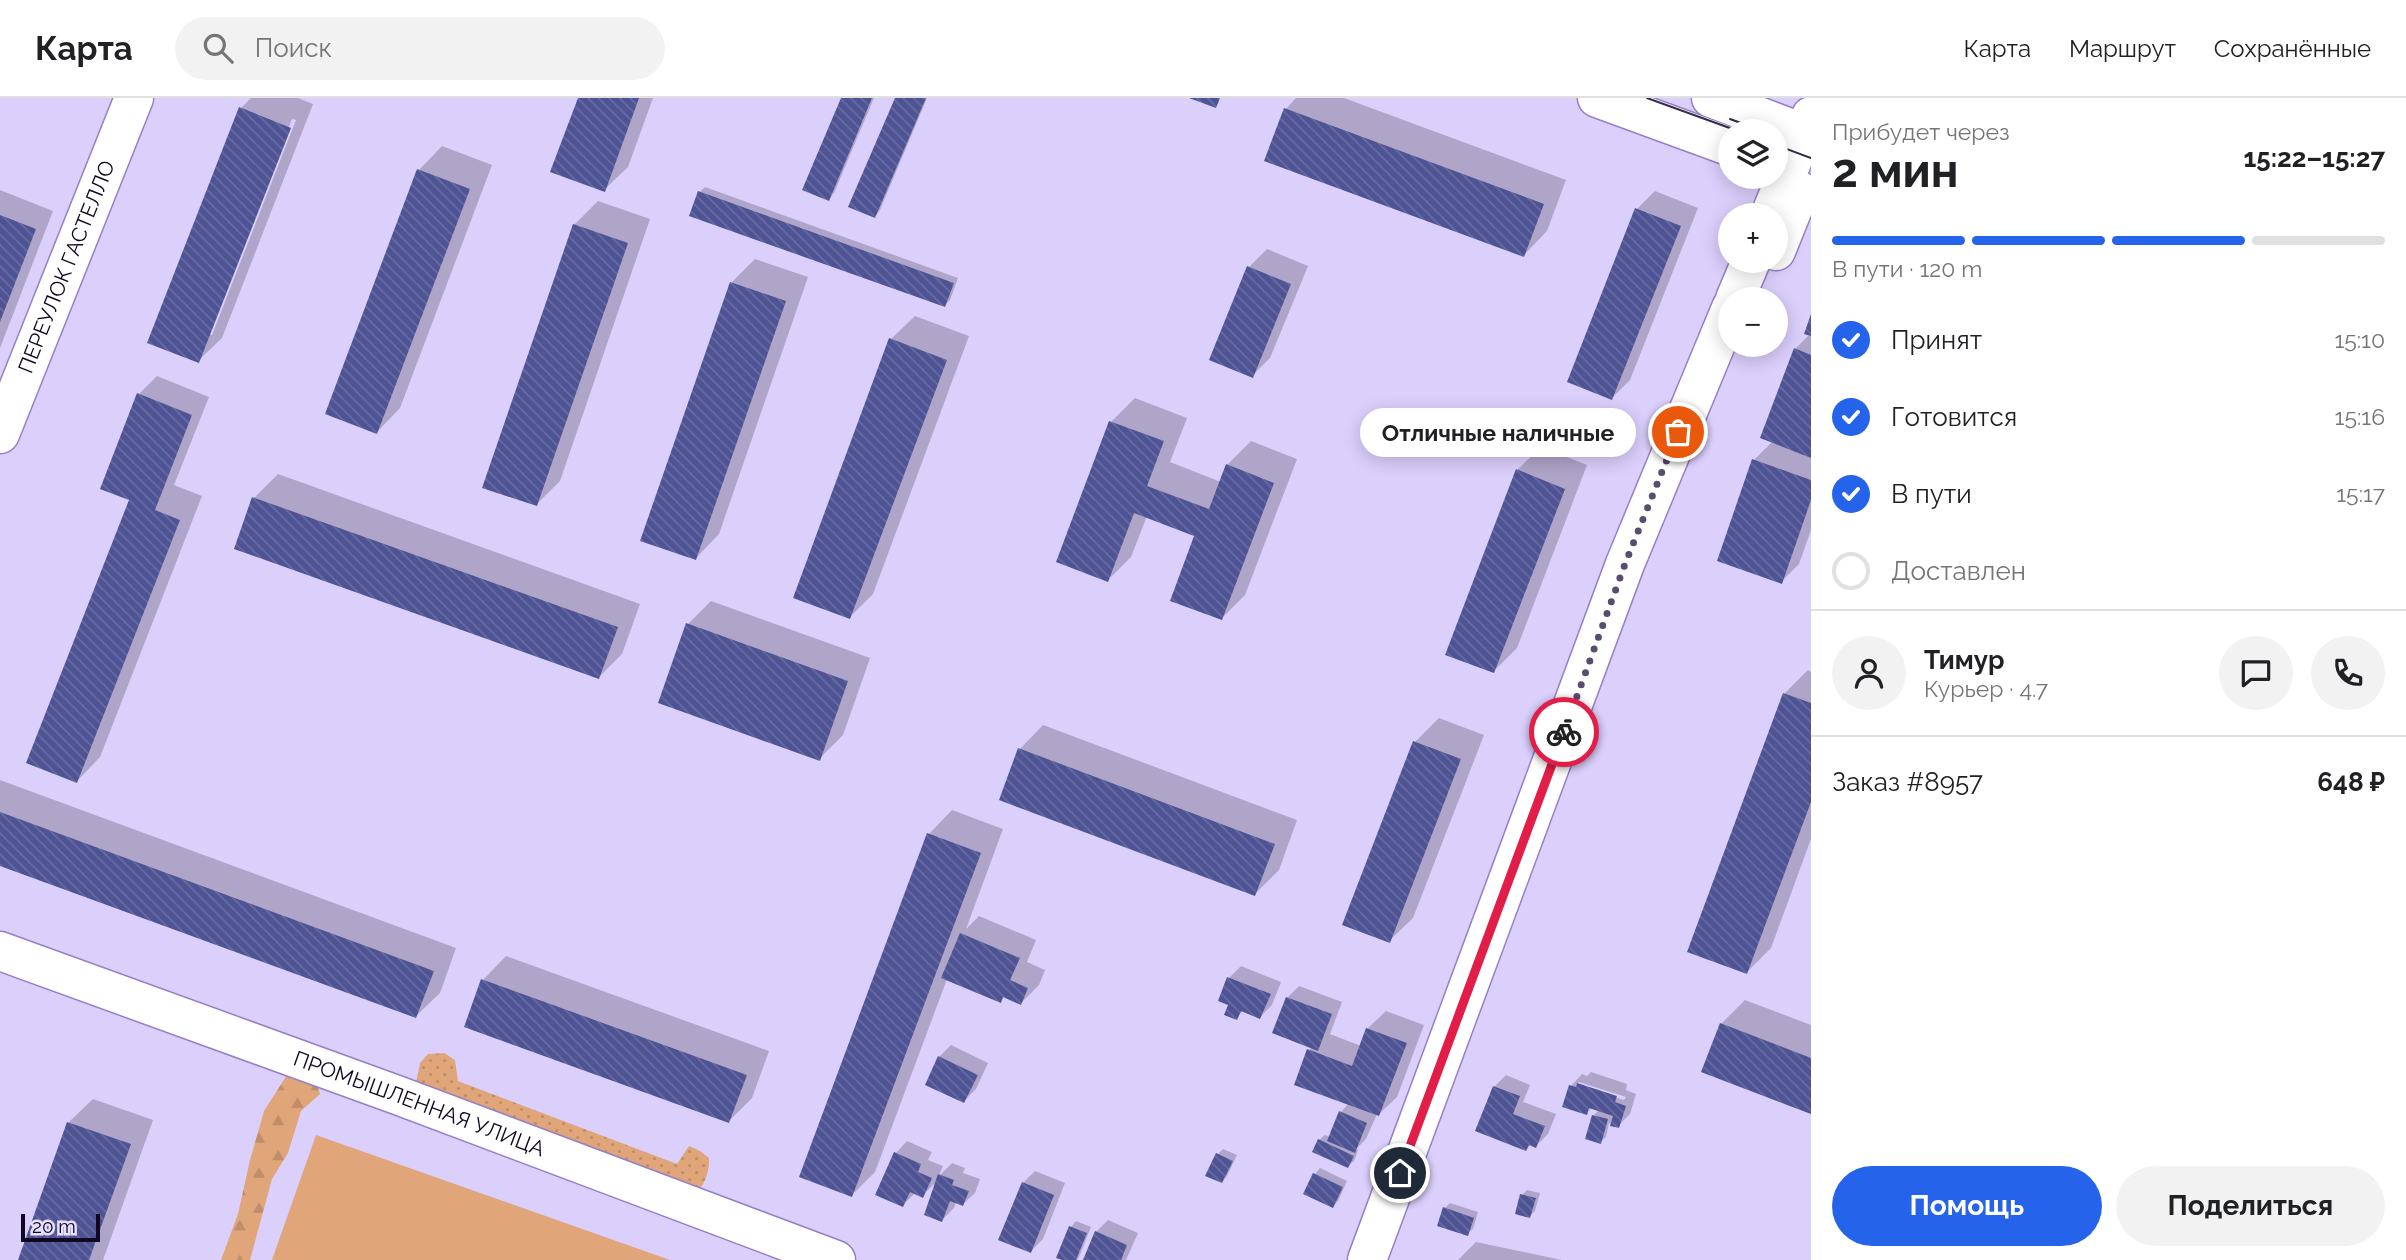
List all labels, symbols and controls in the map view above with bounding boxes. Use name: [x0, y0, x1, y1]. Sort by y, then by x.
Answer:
search box: [175, 17, 665, 80]
text: Карта: [35, 29, 133, 68]
icon: search: [199, 29, 237, 67]
text: Поиск: [255, 33, 332, 63]
text: Карта: [1963, 34, 2031, 63]
text: Маршрут: [2069, 34, 2176, 63]
text: Сохранённые: [2214, 34, 2371, 63]
text: Прибудет через: [1832, 118, 2010, 145]
map controls: [1718, 119, 1788, 357]
button: layers: [1718, 119, 1788, 189]
text: 15:22–15:27: [2243, 143, 2385, 173]
text: 2 мин: [1832, 144, 1959, 198]
street label: ПЕРЕУЛОК ГАСТЕЛЛО: [13, 157, 120, 377]
button: +: [1718, 203, 1788, 273]
text: В пути · 120 m: [1832, 255, 1982, 282]
button: −: [1718, 287, 1788, 357]
icon: check: [1832, 321, 1870, 359]
text: Принят: [1891, 325, 1982, 355]
text: 15:10: [2334, 326, 2385, 353]
icon: check: [1832, 398, 1870, 436]
pin: [1648, 402, 1708, 462]
text: Готовится: [1891, 402, 2017, 432]
text: 15:16: [2335, 403, 2385, 430]
callout: Отличные наличные: [1360, 408, 1636, 456]
icon: bag: [1659, 413, 1697, 451]
text: Отличные наличные: [1382, 419, 1614, 446]
icon: check: [1832, 475, 1870, 513]
text: В пути: [1891, 479, 1972, 509]
text: 15:17: [2336, 480, 2385, 507]
text: Доставлен: [1891, 556, 2026, 586]
button: person: [1832, 636, 1906, 710]
button: chat: [2219, 636, 2293, 710]
button: phone: [2311, 636, 2385, 710]
text: Тимур: [1924, 645, 2004, 675]
text: Курьер · 4.7: [1924, 675, 2048, 702]
courier: [1529, 697, 1599, 767]
icon: bike: [1545, 713, 1583, 751]
text: Заказ #8957: [1832, 767, 1983, 797]
text: 648 ₽: [2317, 767, 2385, 797]
street label: ПРОМЫШЛЕННАЯ УЛИЦА: [290, 1046, 548, 1161]
pin: [1370, 1143, 1430, 1203]
icon: home: [1381, 1154, 1419, 1192]
button: Помощь: [1832, 1166, 2102, 1246]
button: Поделиться: [2116, 1166, 2385, 1246]
scale bar: [21, 1211, 100, 1243]
text: 20 m: [32, 1215, 76, 1237]

